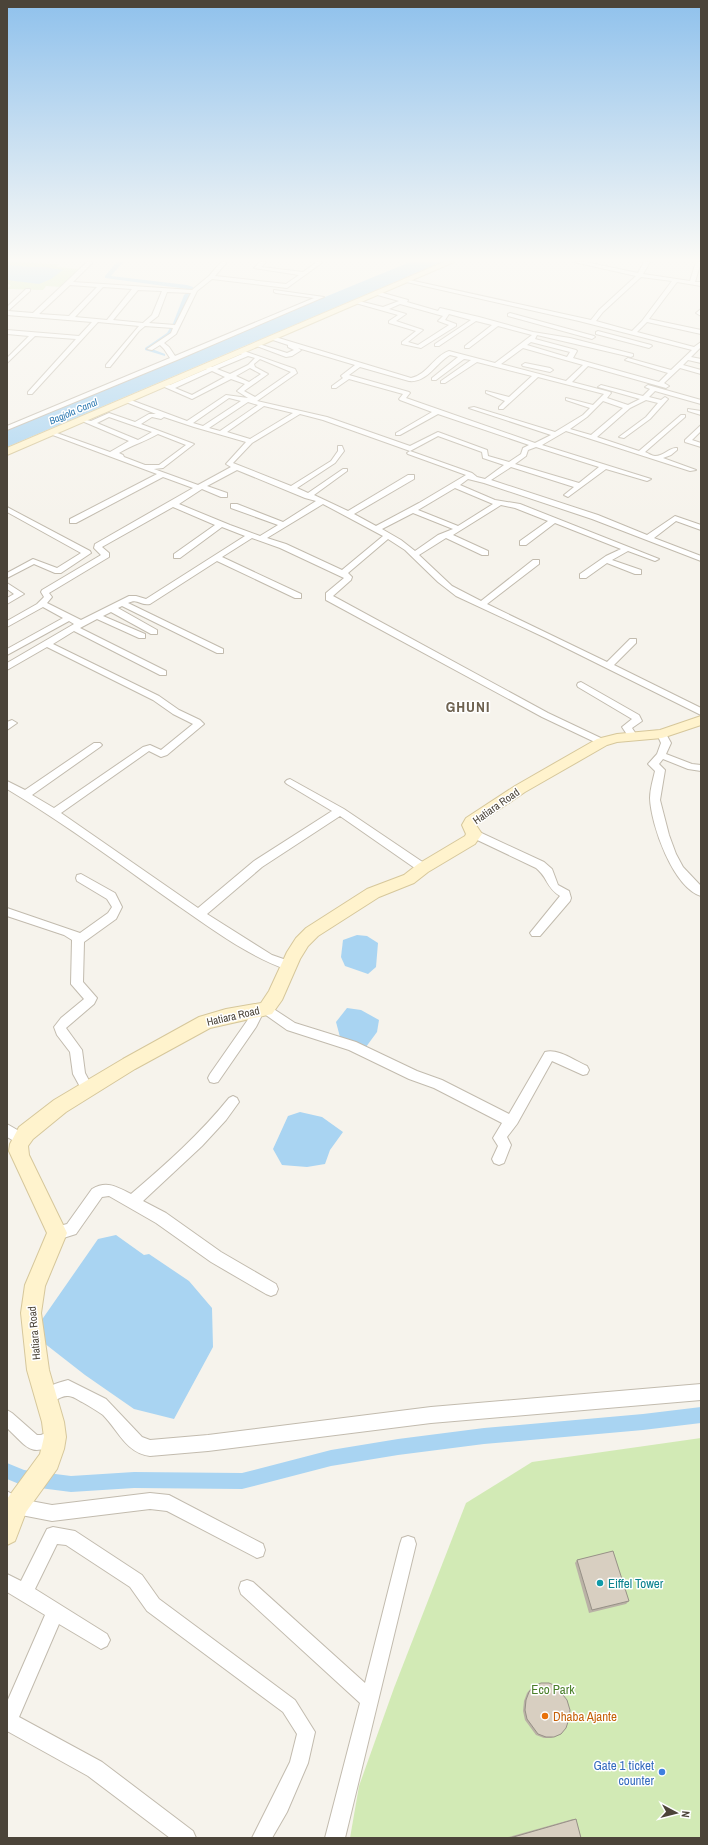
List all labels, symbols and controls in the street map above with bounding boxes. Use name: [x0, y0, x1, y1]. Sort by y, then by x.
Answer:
water label: Bagjola Canal: [47, 395, 99, 427]
district label: GHUNI: [446, 696, 490, 717]
street label: Hatiara Road: [470, 785, 522, 827]
street label: Hatiara Road: [205, 1003, 261, 1029]
street label: Hatiara Road: [25, 1306, 43, 1360]
place label: Eiffel Tower: [608, 1575, 664, 1592]
marker: Eiffel Tower: [595, 1578, 605, 1588]
park label: Eco Park: [531, 1681, 575, 1698]
place label: Dhaba Ajante: [553, 1708, 617, 1725]
marker: Dhaba Ajante: [540, 1711, 550, 1721]
place label: Gate 1 ticket counter: [594, 1757, 654, 1789]
marker: Gate 1 ticket counter: [657, 1767, 667, 1777]
north arrow: [656, 1793, 696, 1833]
text: N: [679, 1810, 693, 1818]

